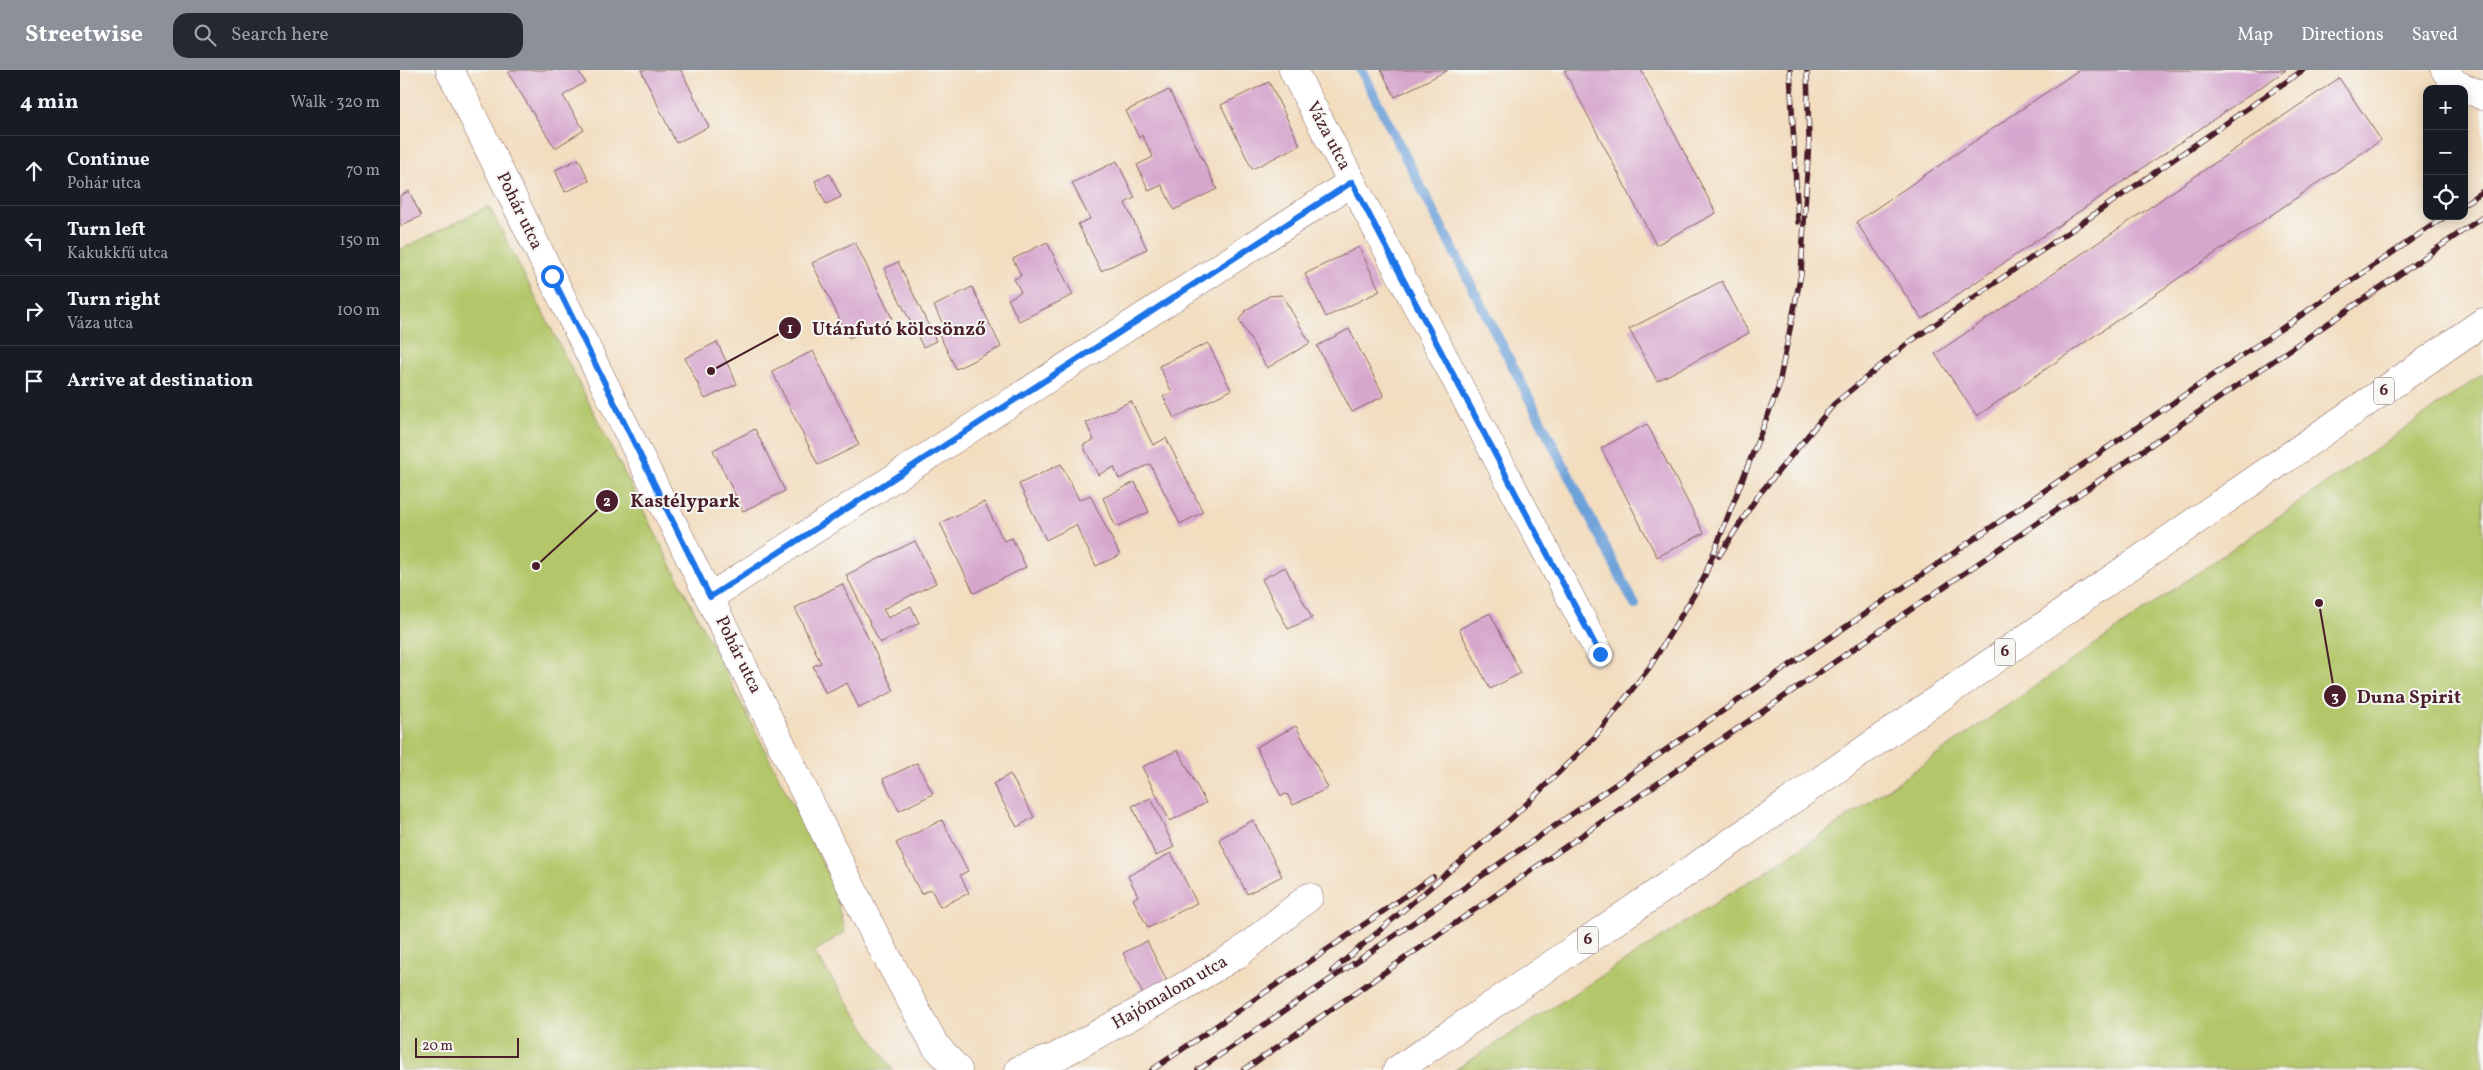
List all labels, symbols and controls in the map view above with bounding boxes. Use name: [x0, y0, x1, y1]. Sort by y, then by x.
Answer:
search box: [173, 13, 523, 58]
text: Streetwise: [25, 18, 143, 52]
icon: search: [191, 21, 219, 49]
text: Search here: [231, 22, 328, 48]
text: Map: [2237, 23, 2273, 48]
text: Directions: [2301, 23, 2384, 48]
text: Saved: [2412, 23, 2458, 48]
map controls: [2423, 85, 2468, 220]
button: +: [2423, 85, 2468, 130]
text: 4 min: [20, 88, 79, 117]
text: Walk · 320 m: [290, 92, 380, 114]
street label: Váza utca: [1299, 97, 1357, 175]
button: −: [2423, 130, 2468, 175]
text: Continue: [67, 147, 150, 173]
icon: ahead: [20, 157, 48, 185]
text: 70 m: [346, 160, 380, 182]
street label: Pohár utca: [489, 168, 549, 254]
text: Pohár utca: [67, 173, 141, 195]
button: locate: [2423, 175, 2468, 220]
text: Turn left: [67, 217, 146, 243]
icon: left: [20, 227, 48, 255]
text: 150 m: [339, 230, 380, 252]
text: Kakukkfű utca: [67, 243, 168, 265]
route start: [541, 265, 564, 288]
text: Turn right: [67, 287, 160, 313]
icon: right: [20, 297, 48, 325]
text: 100 m: [337, 300, 380, 322]
callout: Utánfutó kölcsönző: [778, 311, 996, 345]
text: Váza utca: [67, 313, 133, 335]
text: Utánfutó kölcsönző: [812, 317, 986, 343]
text: 1: [787, 319, 793, 340]
icon: arrive: [20, 367, 48, 395]
text: Arrive at destination: [67, 368, 253, 394]
road number: 6: [2374, 378, 2394, 404]
callout: Kastélypark: [595, 484, 749, 518]
text: Kastélypark: [630, 489, 740, 515]
text: 2: [603, 492, 611, 513]
street label: Pohár utca: [708, 612, 768, 698]
road number: 6: [1995, 638, 2015, 666]
route end: [1589, 643, 1612, 666]
callout: Duna Spirit: [2322, 679, 2472, 713]
text: Duna Spirit: [2357, 685, 2461, 711]
text: 3: [2331, 687, 2339, 708]
road number: 6: [1578, 926, 1598, 954]
street label: Hajómalom utca: [1108, 950, 1233, 1036]
scale bar: [415, 1035, 519, 1058]
text: 20 m: [422, 1037, 453, 1056]

